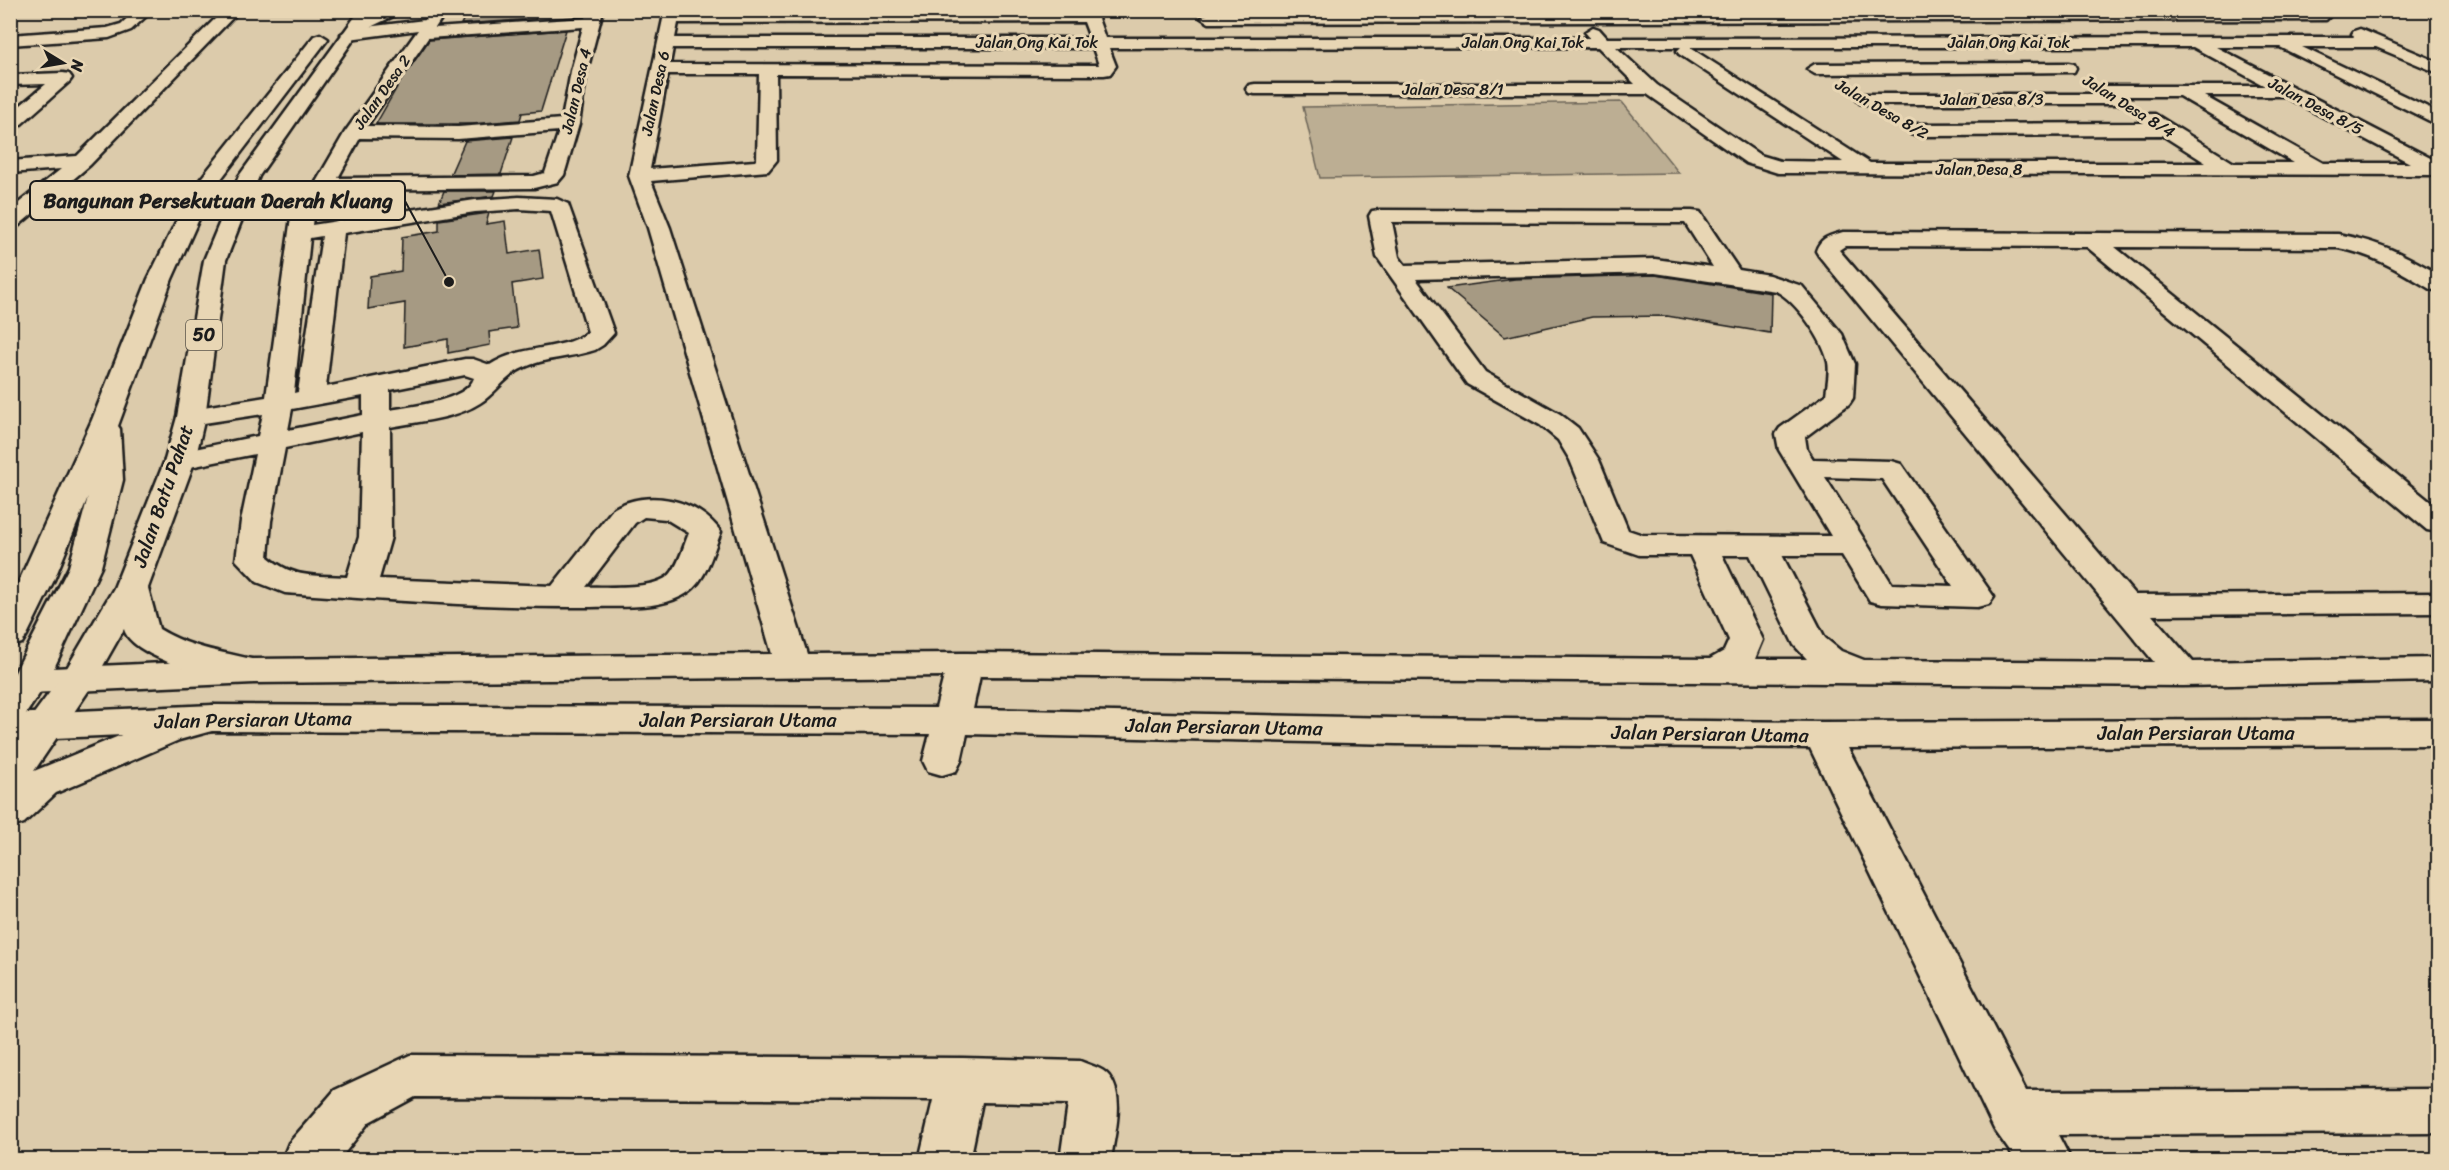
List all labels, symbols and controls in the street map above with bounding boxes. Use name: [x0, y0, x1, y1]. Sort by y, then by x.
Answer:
street label: Jalan Ong Kai Tok: [975, 28, 1099, 57]
street label: Jalan Ong Kai Tok: [1461, 28, 1585, 57]
street label: Jalan Ong Kai Tok: [1947, 28, 2071, 57]
north arrow: [33, 33, 93, 93]
street label: Jalan Desa 4: [552, 45, 600, 138]
street label: Jalan Desa 2: [345, 48, 419, 136]
street label: Jalan Desa 6: [632, 48, 678, 139]
text: N: [62, 57, 93, 75]
street label: Jalan Desa 8/4: [2076, 65, 2181, 146]
street label: Jalan Desa 8/5: [2262, 68, 2369, 143]
street label: Jalan Desa 8/2: [1829, 70, 1934, 147]
street label: Jalan Desa 8/1: [1401, 75, 1504, 104]
street label: Jalan Desa 8/3: [1939, 85, 2044, 114]
street label: Jalan Desa 8: [1935, 155, 2023, 184]
callout: Bangunan Persekutuan Daerah Kluang: [30, 181, 405, 220]
text: Bangunan Persekutuan Daerah Kluang: [43, 182, 393, 220]
road number: 50: [186, 320, 222, 350]
street label: Jalan Batu Pahat: [122, 420, 204, 573]
street label: Jalan Persiaran Utama: [153, 701, 353, 739]
street label: Jalan Persiaran Utama: [638, 703, 838, 738]
street label: Jalan Persiaran Utama: [1124, 708, 1324, 746]
street label: Jalan Persiaran Utama: [1610, 715, 1810, 753]
street label: Jalan Persiaran Utama: [2096, 716, 2296, 751]

